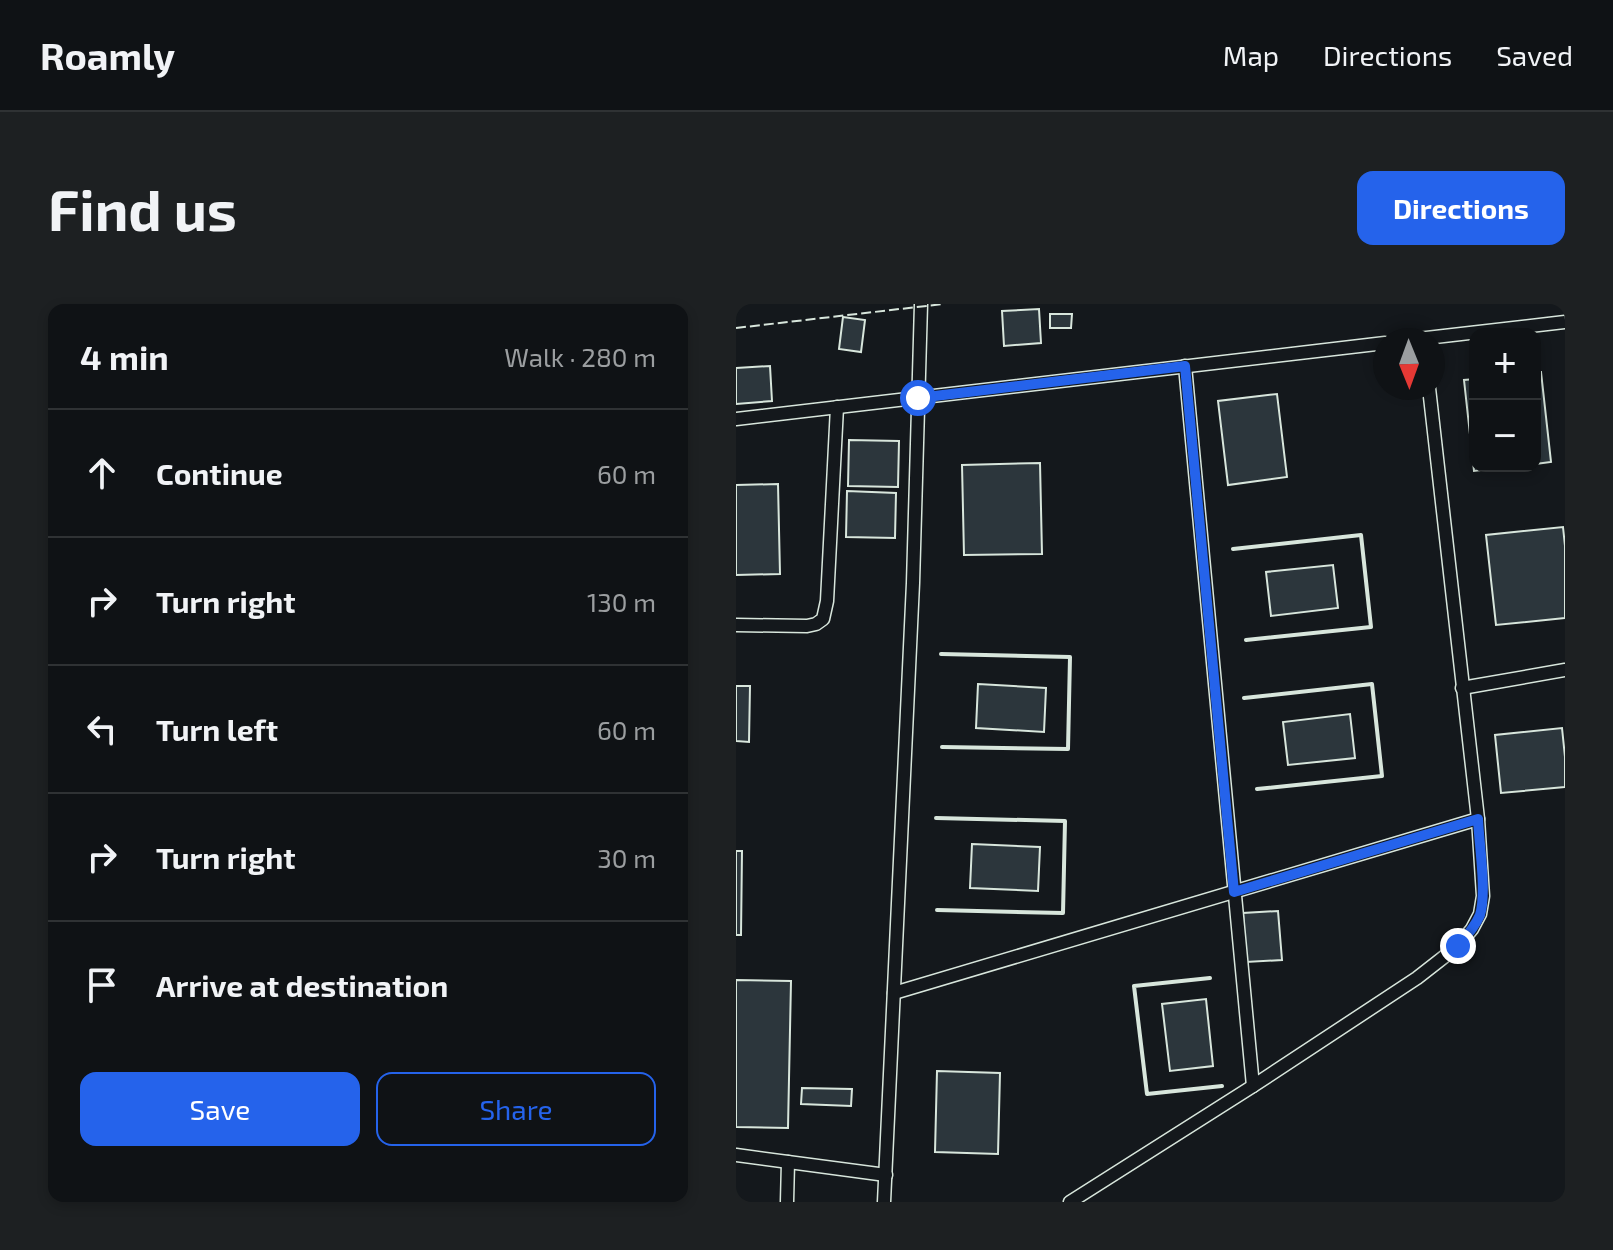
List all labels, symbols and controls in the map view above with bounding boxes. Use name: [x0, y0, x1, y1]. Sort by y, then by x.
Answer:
text: Roamly: [40, 32, 175, 78]
text: Map: [1223, 38, 1279, 72]
text: Directions: [1323, 38, 1452, 72]
text: Saved: [1496, 38, 1573, 72]
button: Directions: [1357, 171, 1565, 245]
text: Find us: [48, 175, 237, 242]
north arrow: [1373, 328, 1445, 400]
map controls: [1469, 328, 1541, 472]
button: +: [1469, 328, 1541, 400]
text: 4 min: [80, 336, 169, 377]
text: Walk · 280 m: [504, 341, 656, 372]
route start: [900, 380, 936, 416]
button: −: [1469, 400, 1541, 472]
icon: ahead: [80, 451, 124, 495]
text: Continue: [156, 455, 283, 491]
text: 60 m: [597, 458, 656, 489]
icon: right: [80, 579, 124, 623]
text: Turn right: [156, 583, 296, 619]
text: 130 m: [587, 586, 656, 617]
icon: left: [80, 707, 124, 751]
text: Turn left: [156, 711, 278, 747]
text: 60 m: [597, 714, 656, 745]
icon: right: [80, 835, 124, 879]
text: Turn right: [156, 839, 296, 875]
text: 30 m: [597, 842, 656, 873]
route end: [1440, 928, 1476, 964]
icon: arrive: [80, 963, 124, 1007]
text: Arrive at destination: [156, 967, 448, 1003]
button: Save: [80, 1072, 360, 1146]
button: Share: [376, 1072, 656, 1146]

